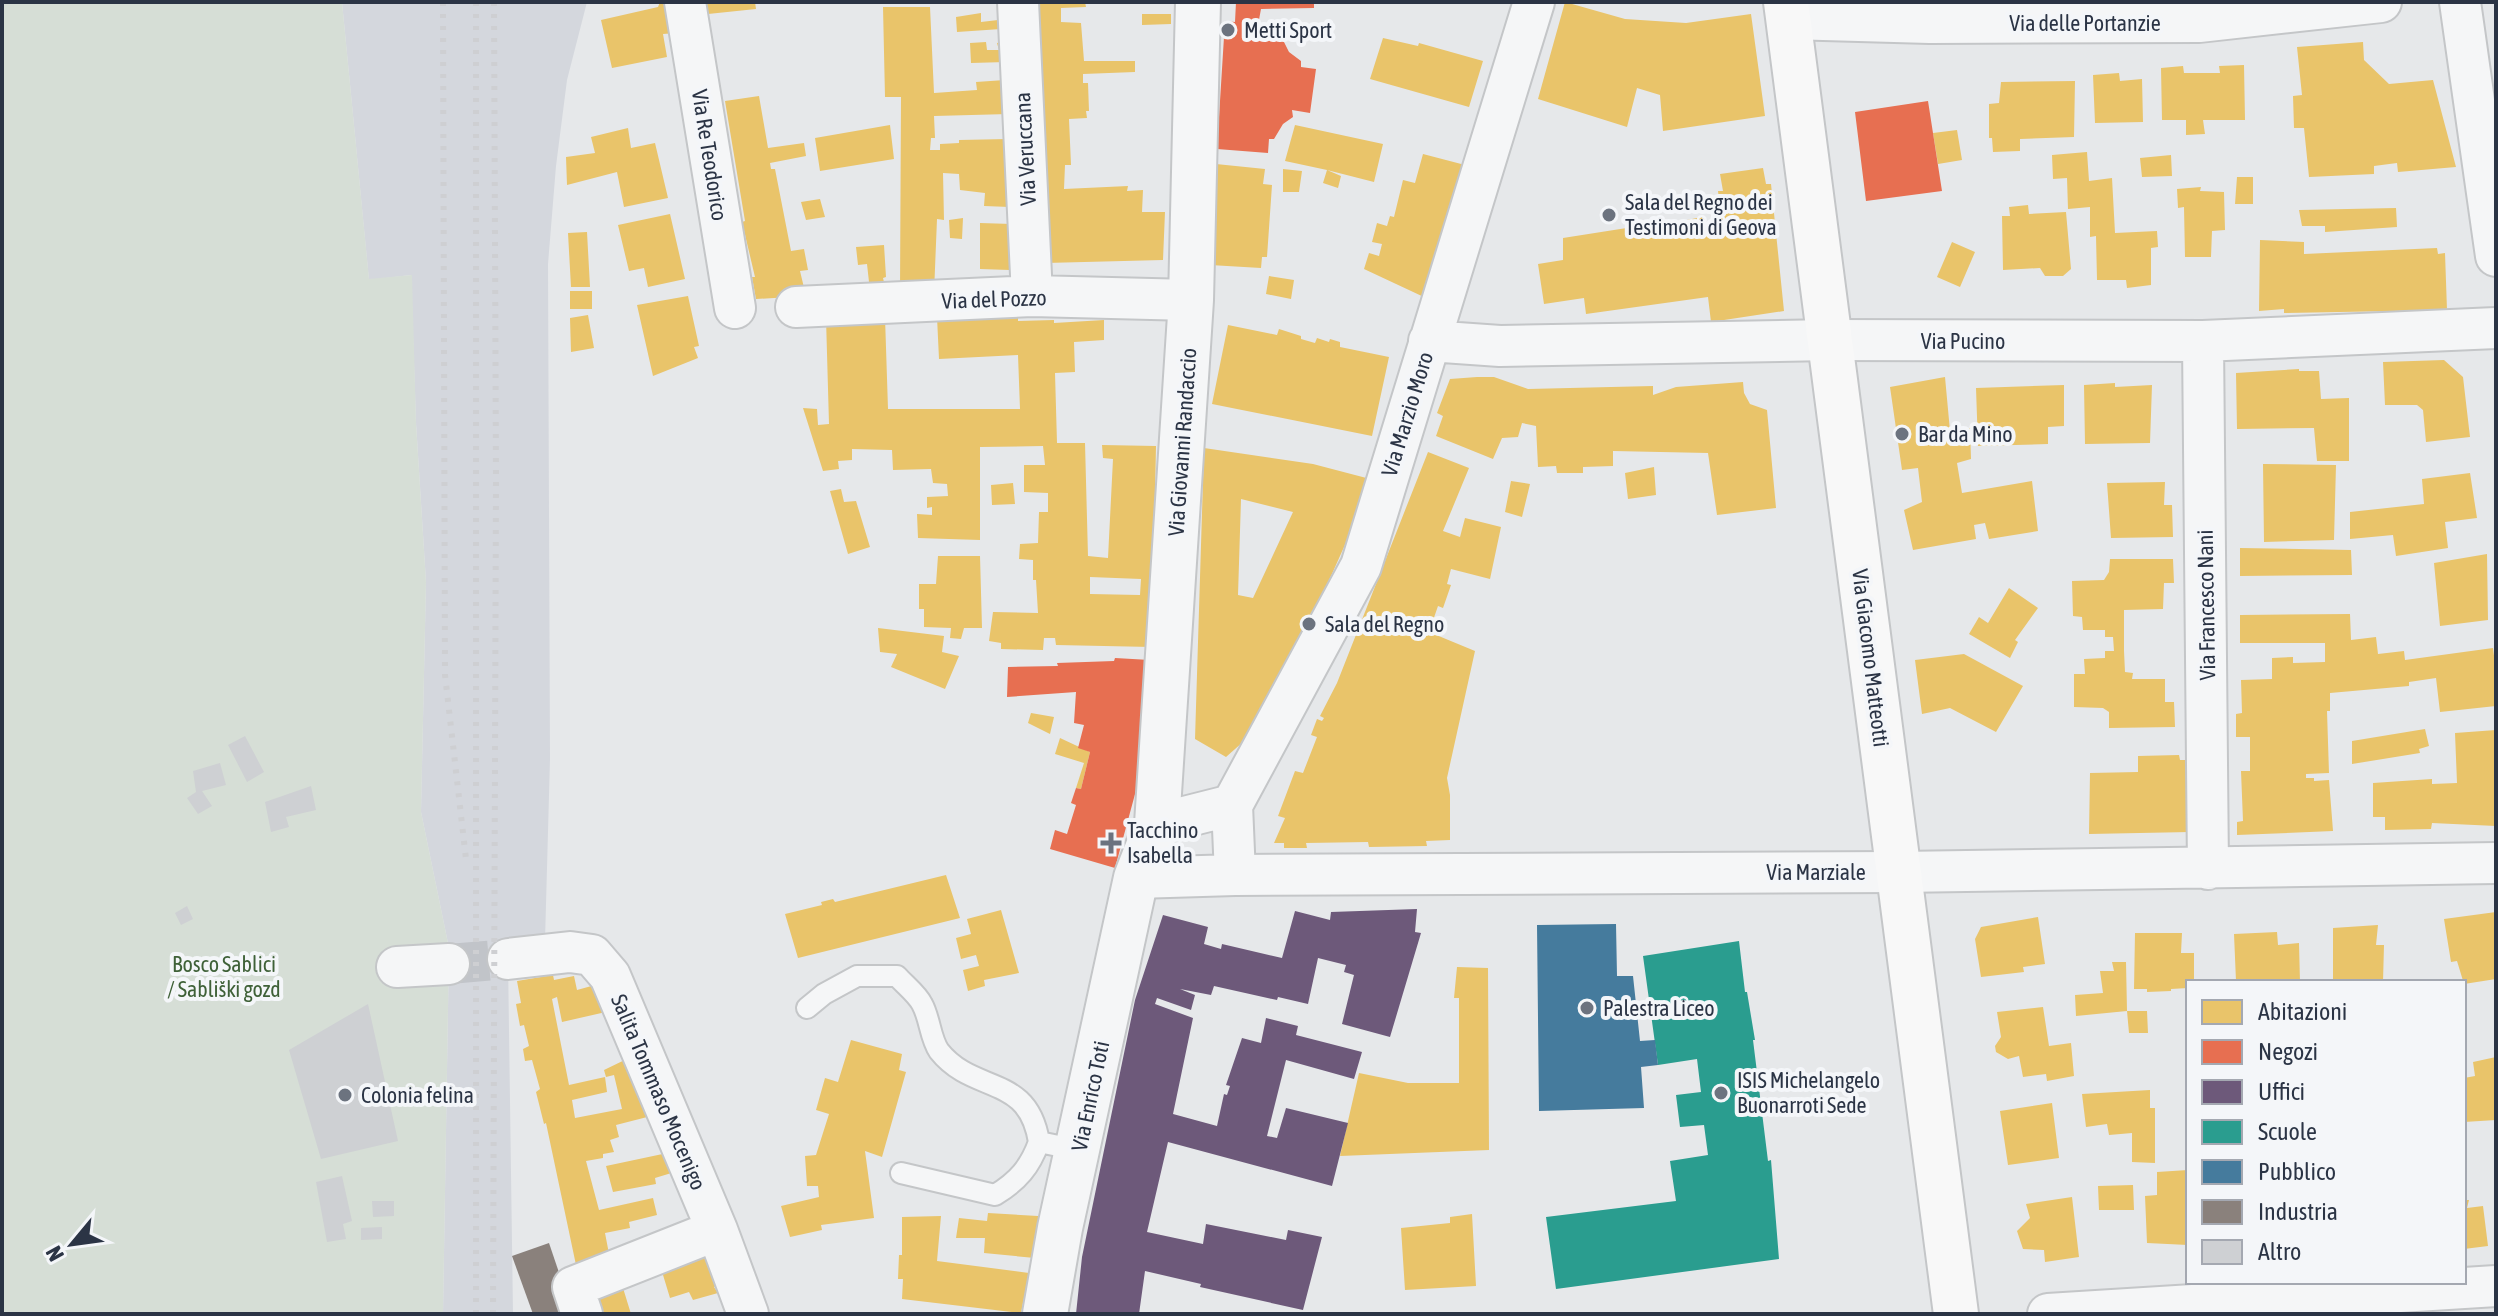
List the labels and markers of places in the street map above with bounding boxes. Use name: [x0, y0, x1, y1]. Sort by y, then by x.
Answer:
place label: Metti Sport: [1244, 17, 1332, 43]
marker: Metti Sport: [1219, 21, 1237, 39]
place label: Sala del Regno dei Testimoni di Geova: [1625, 189, 1777, 240]
marker: Sala del Regno dei Testimoni di Geova: [1600, 206, 1618, 224]
place label: Bar da Mino: [1918, 421, 2013, 447]
marker: Bar da Mino: [1893, 425, 1911, 443]
place label: Sala del Regno: [1325, 611, 1444, 637]
marker: Sala del Regno: [1300, 615, 1318, 633]
place label: Tacchino Isabella: [1127, 817, 1198, 868]
marker: Tacchino Isabella: [1102, 834, 1120, 852]
place label: Palestra Liceo: [1603, 995, 1715, 1021]
marker: Palestra Liceo: [1578, 999, 1596, 1017]
place label: ISIS Michelangelo Buonarroti Sede: [1737, 1067, 1880, 1118]
place label: Colonia felina: [361, 1082, 474, 1108]
marker: ISIS Michelangelo Buonarroti Sede: [1712, 1084, 1730, 1102]
marker: Colonia felina: [336, 1086, 354, 1104]

